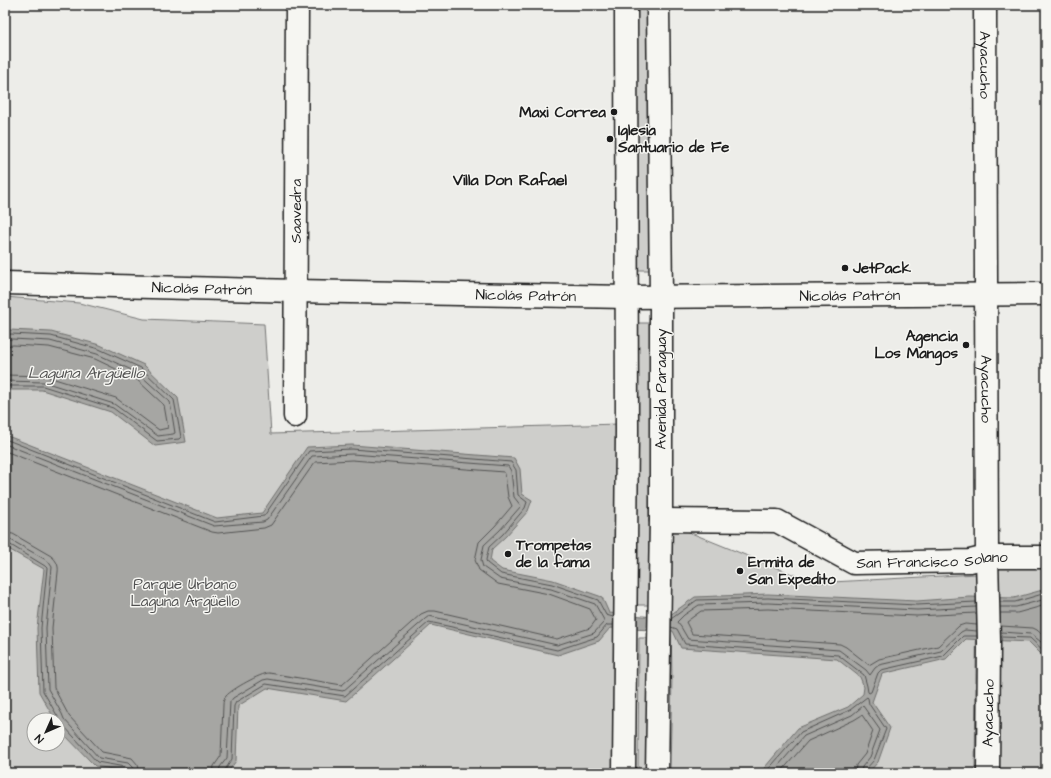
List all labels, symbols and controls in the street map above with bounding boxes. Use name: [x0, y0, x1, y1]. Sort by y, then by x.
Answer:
street label: Ayacucho: [973, 31, 995, 100]
place label: Maxi Correa: [519, 102, 606, 123]
marker: Maxi Correa: [609, 107, 619, 117]
place label: Iglesia Santuario de Fe: [617, 120, 729, 158]
marker: Iglesia Santuario de Fe: [605, 134, 615, 144]
district label: Villa Don Rafael: [452, 169, 568, 191]
street label: Saavedra: [286, 178, 307, 243]
place label: JetPack: [852, 258, 912, 279]
marker: JetPack: [840, 263, 850, 273]
street label: Nicolás Patrón: [151, 277, 253, 301]
street label: Nicolás Patrón: [475, 284, 577, 307]
street label: Nicolás Patrón: [799, 285, 901, 307]
place label: Agencia Los Mangos: [874, 326, 958, 366]
street label: Avenida Paraguay: [651, 329, 673, 449]
marker: Agencia Los Mangos: [961, 340, 971, 350]
street label: Ayacucho: [974, 355, 997, 424]
water label: Laguna Argüello: [28, 362, 145, 385]
place label: Trompetas de la fama: [515, 535, 592, 573]
street label: San Francisco Solano: [856, 547, 1008, 574]
marker: Trompetas de la fama: [503, 549, 513, 559]
place label: Ermita de San Expedito: [747, 552, 836, 590]
marker: Ermita de San Expedito: [735, 566, 745, 576]
park label: Parque Urbano Laguna Argüello: [130, 574, 240, 613]
street label: Ayacucho: [977, 678, 1001, 747]
north arrow: [26, 712, 66, 752]
text: N: [31, 731, 47, 746]

